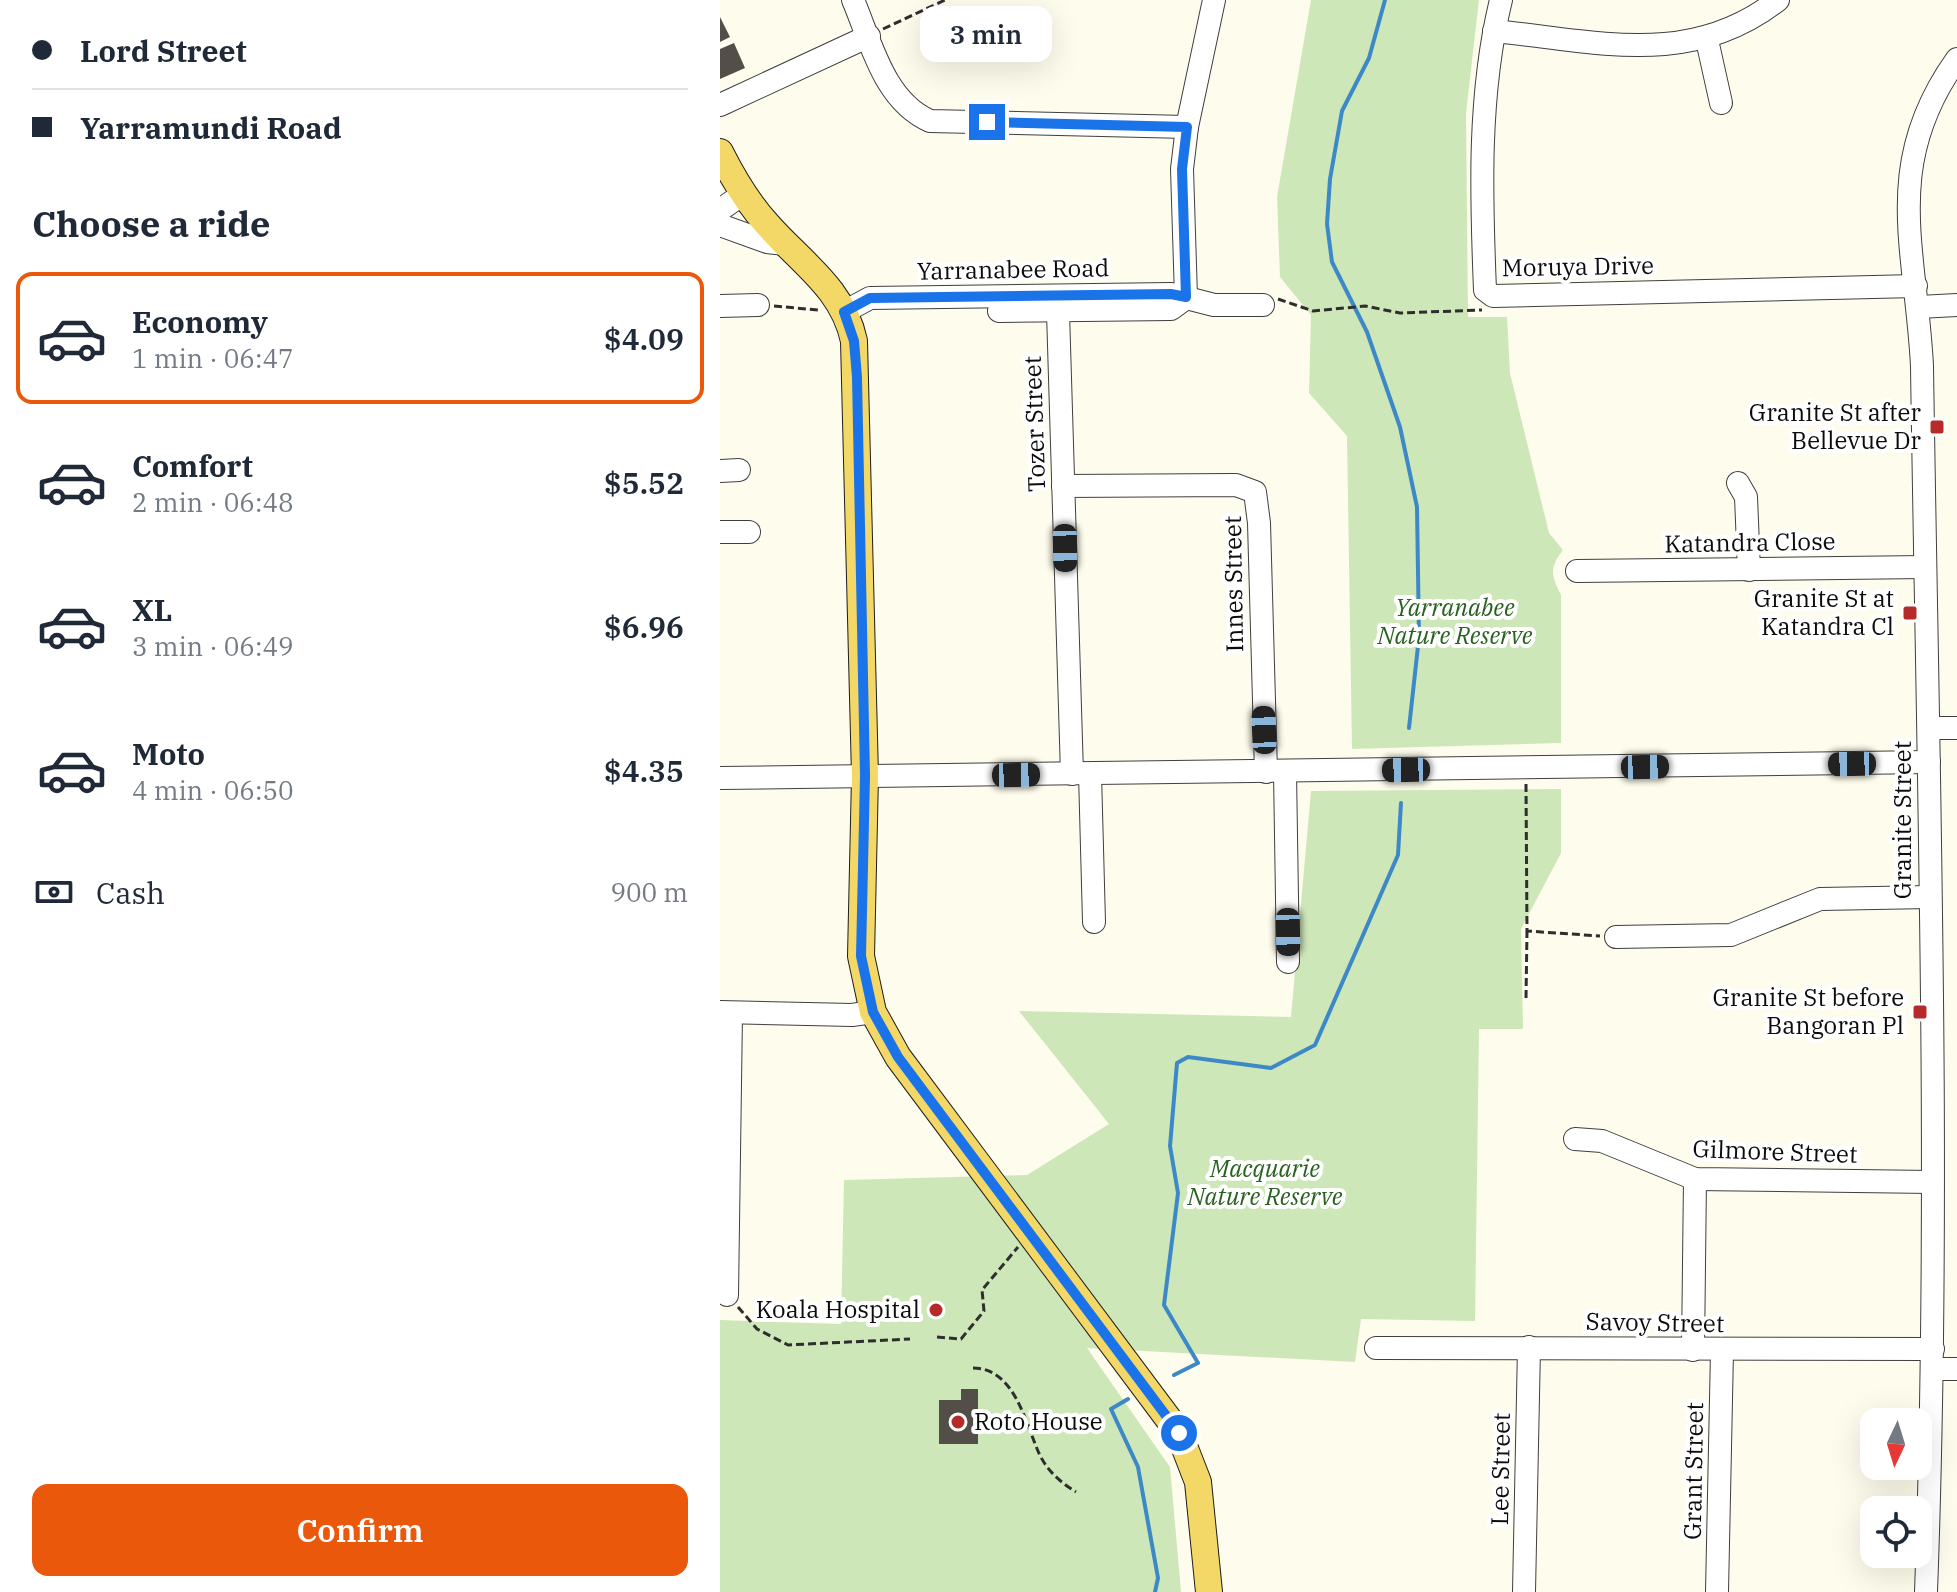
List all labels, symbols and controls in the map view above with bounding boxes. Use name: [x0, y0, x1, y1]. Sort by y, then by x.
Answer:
callout: 3 min: [921, 6, 1053, 62]
text: 3 min: [950, 17, 1022, 51]
text: Lord Street: [80, 31, 247, 70]
route end: [969, 104, 1005, 140]
text: Yarramundi Road: [80, 108, 342, 147]
text: Choose a ride: [32, 200, 271, 247]
street label: Moruya Drive: [1502, 249, 1654, 283]
street label: Yarranabee Road: [917, 251, 1109, 287]
icon: car: [36, 302, 108, 374]
text: Economy: [132, 302, 268, 341]
text: $4.09: [604, 319, 684, 358]
text: 1 min · 06:47: [132, 341, 294, 375]
street label: Tozer Street: [1016, 355, 1052, 493]
place label: Granite St after Bellevue Dr: [1749, 396, 1921, 456]
marker: Granite St after Bellevue Dr: [1928, 418, 1946, 436]
icon: car: [36, 446, 108, 518]
text: Comfort: [132, 446, 253, 485]
text: $5.52: [604, 463, 684, 502]
text: 2 min · 06:48: [132, 485, 294, 519]
street label: Innes Street: [1216, 515, 1250, 653]
car: [1053, 524, 1077, 572]
street label: Katandra Close: [1664, 525, 1836, 559]
place label: Granite St at Katandra Cl: [1754, 582, 1894, 642]
icon: car: [36, 590, 108, 662]
text: XL: [132, 590, 172, 629]
park label: Yarranabee Nature Reserve: [1376, 591, 1533, 651]
marker: Granite St at Katandra Cl: [1901, 604, 1919, 622]
text: $6.96: [604, 607, 684, 646]
text: 3 min · 06:49: [132, 629, 294, 663]
car: [1251, 706, 1277, 754]
icon: car: [36, 734, 108, 806]
text: Moto: [132, 734, 205, 773]
street label: Granite Street: [1886, 741, 1918, 899]
text: $4.35: [604, 751, 684, 790]
car: [1828, 752, 1876, 776]
car: [1621, 755, 1669, 779]
car: [1382, 758, 1430, 782]
car: [992, 763, 1040, 787]
text: 4 min · 06:50: [132, 773, 294, 807]
icon: cash: [32, 870, 76, 914]
text: Cash: [96, 873, 165, 912]
text: 900 m: [610, 875, 688, 909]
car: [1276, 908, 1300, 956]
place label: Granite St before Bangoran Pl: [1712, 981, 1904, 1041]
marker: Granite St before Bangoran Pl: [1911, 1003, 1929, 1021]
street label: Gilmore Street: [1692, 1132, 1858, 1170]
park label: Macquarie Nature Reserve: [1186, 1152, 1343, 1212]
place label: Koala Hospital: [756, 1293, 920, 1325]
marker: Koala Hospital: [927, 1301, 945, 1319]
street label: Savoy Street: [1585, 1305, 1725, 1339]
street label: Grant Street: [1676, 1402, 1710, 1540]
place label: Roto House: [974, 1405, 1103, 1437]
north arrow: [1860, 1408, 1932, 1480]
map controls: [1860, 1408, 1932, 1568]
street label: Lee Street: [1483, 1412, 1517, 1526]
marker: Roto House: [949, 1413, 967, 1431]
route start: [1161, 1415, 1197, 1451]
button: Confirm: [32, 1484, 688, 1576]
button: locate: [1860, 1496, 1932, 1568]

